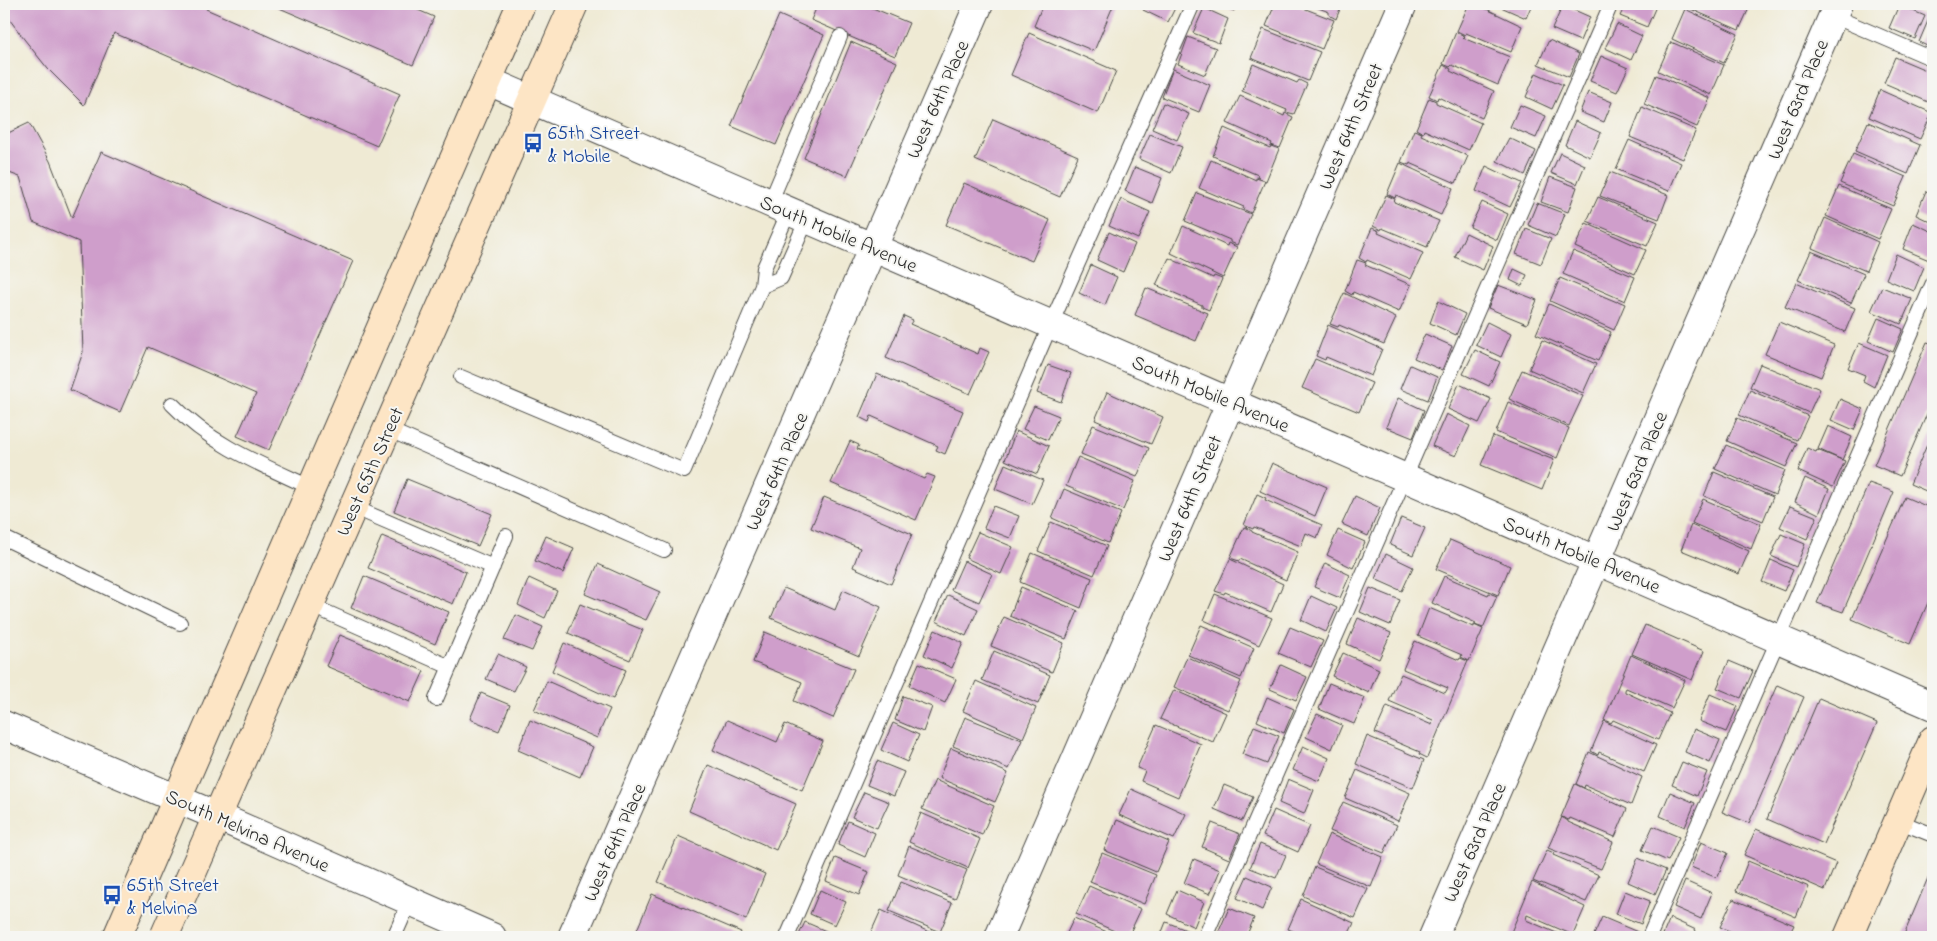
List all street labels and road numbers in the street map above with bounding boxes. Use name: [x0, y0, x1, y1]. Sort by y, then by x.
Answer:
street label: West 63rd Place: [1761, 35, 1838, 165]
street label: West 64th Place: [900, 36, 978, 164]
street label: West 64th Street: [1313, 59, 1392, 195]
street label: South Mobile Avenue: [755, 189, 922, 282]
street label: South Mobile Avenue: [1127, 349, 1294, 442]
street label: West 65th Street: [330, 403, 413, 541]
street label: West 63rd Place: [1600, 407, 1677, 537]
street label: West 64th Place: [739, 408, 817, 536]
street label: West 64th Street: [1152, 431, 1231, 567]
street label: South Mobile Avenue: [1498, 510, 1665, 603]
street label: West 64th Place: [577, 779, 655, 907]
street label: West 63rd Place: [1437, 779, 1516, 907]
street label: South Melvina Avenue: [160, 783, 334, 882]

